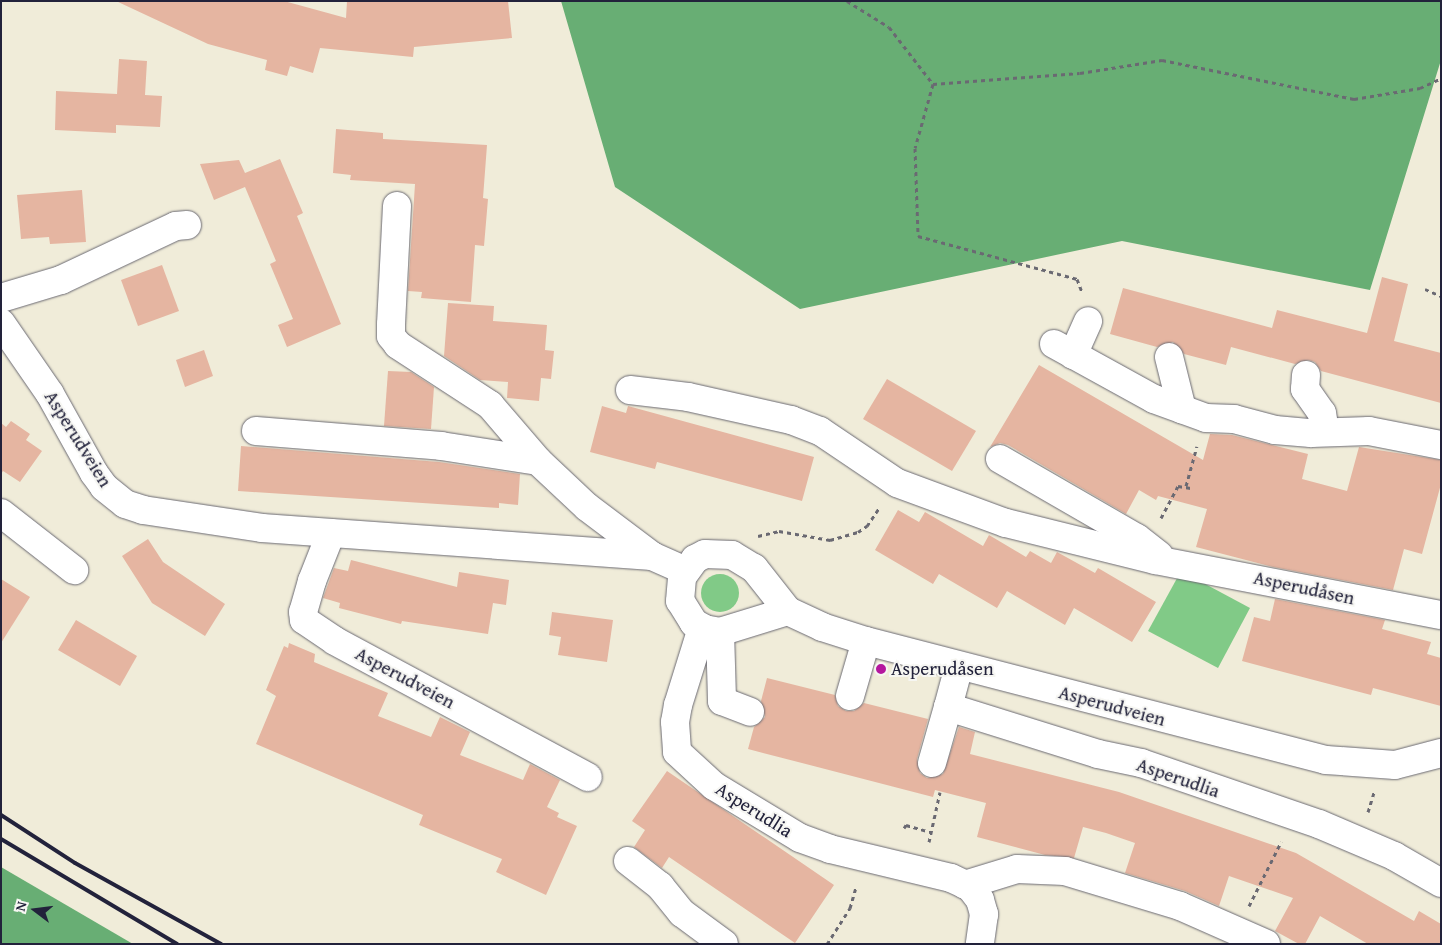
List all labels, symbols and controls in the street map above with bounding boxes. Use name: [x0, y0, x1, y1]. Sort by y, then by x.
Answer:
street label: Asperudveien: [39, 387, 117, 491]
street label: Asperudåsen: [1251, 566, 1357, 610]
street label: Asperudveien: [351, 642, 459, 714]
place label: Asperudåsen: [891, 658, 994, 680]
marker: Asperudåsen: [875, 663, 887, 675]
street label: Asperudveien: [1056, 681, 1168, 731]
street label: Asperudlia: [1134, 753, 1222, 803]
street label: Asperudlia: [711, 778, 797, 842]
north arrow: [10, 885, 60, 935]
text: N: [10, 899, 31, 913]

